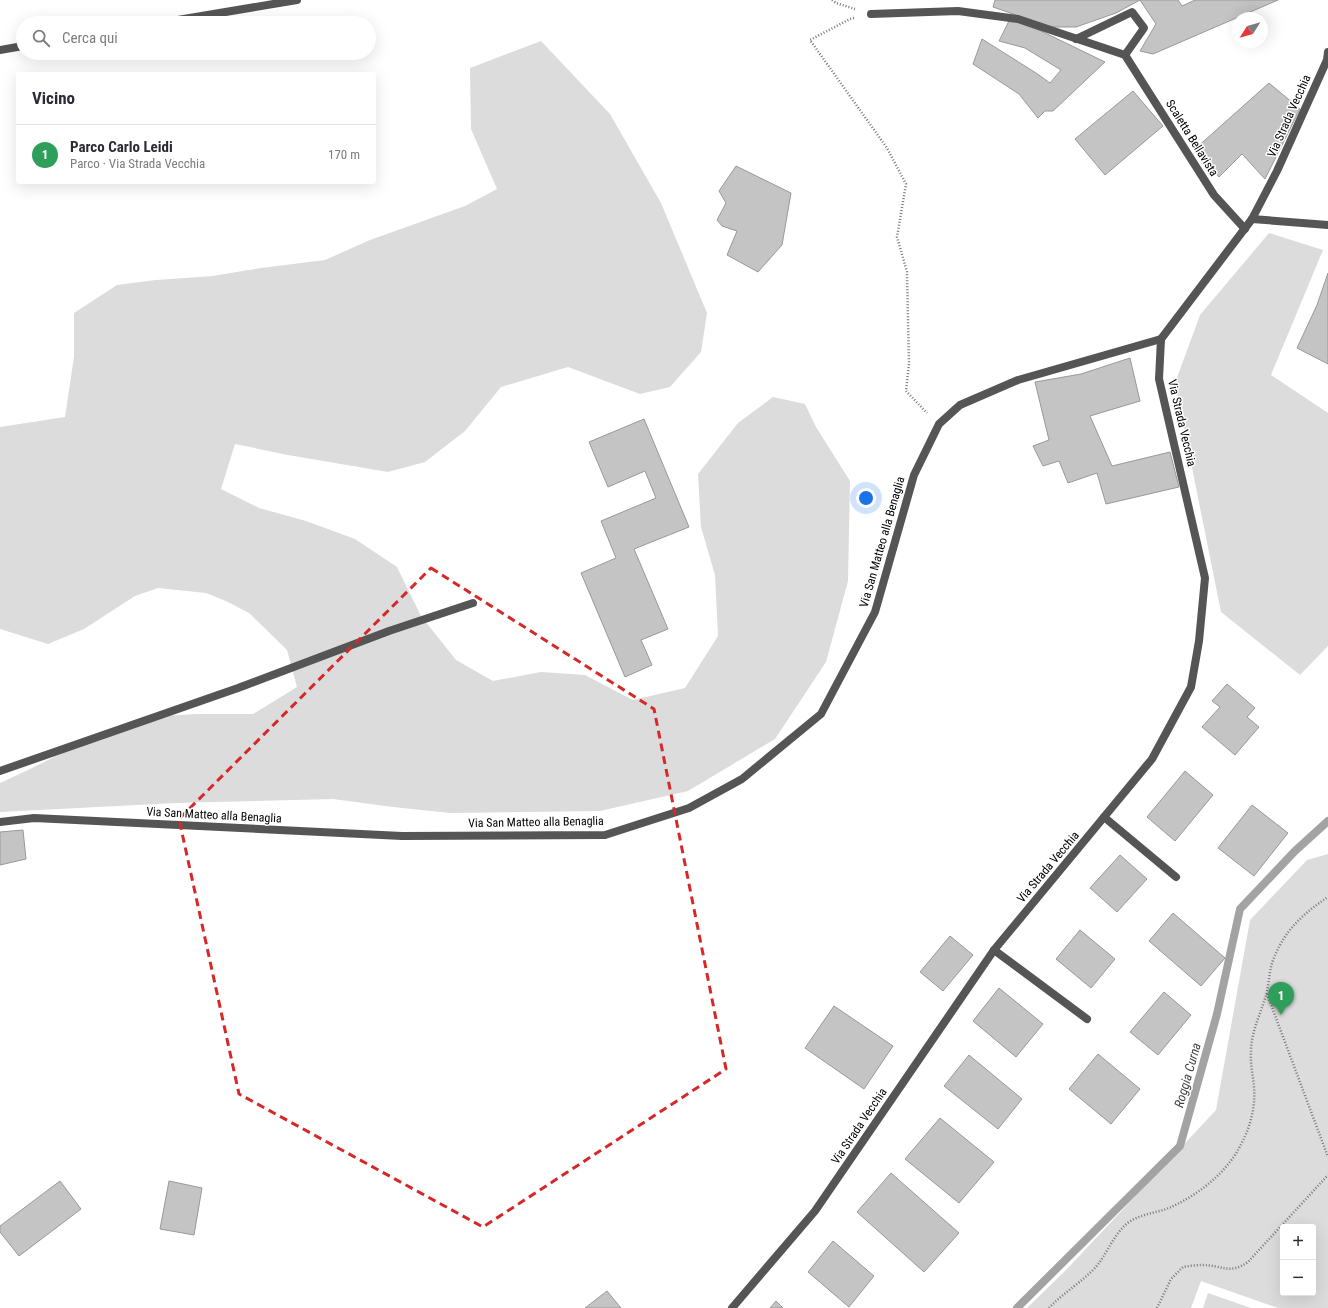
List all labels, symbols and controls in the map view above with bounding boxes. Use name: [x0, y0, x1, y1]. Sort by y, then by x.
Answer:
north arrow: [1232, 12, 1268, 48]
search box: [16, 16, 376, 60]
icon: search: [30, 27, 52, 49]
text: Cerca qui: [62, 29, 118, 47]
street label: Via Strada Vecchia: [1265, 72, 1314, 159]
text: Vicino: [32, 88, 75, 108]
street label: Scaletta Bellavista: [1163, 97, 1221, 179]
text: Parco Carlo Leidi: [70, 138, 173, 156]
text: 1: [42, 147, 48, 162]
text: 170 m: [328, 147, 360, 162]
text: Parco · Via Strada Vecchia: [70, 156, 205, 171]
street label: Via Strada Vecchia: [1165, 378, 1199, 468]
street label: Via San Matteo alla Benaglia: [857, 475, 907, 609]
your location: [856, 488, 876, 508]
street label: Via San Matteo alla Benaglia: [146, 804, 282, 826]
street label: Via San Matteo alla Benaglia: [468, 814, 604, 830]
street label: Via Strada Vecchia: [1014, 828, 1082, 906]
pin: 1: [1268, 982, 1294, 1015]
water label: Roggia Curna: [1171, 1041, 1204, 1109]
street label: Via Strada Vecchia: [828, 1085, 890, 1167]
map controls: [1280, 1224, 1316, 1296]
button: +: [1280, 1224, 1316, 1260]
button: −: [1280, 1260, 1316, 1296]

